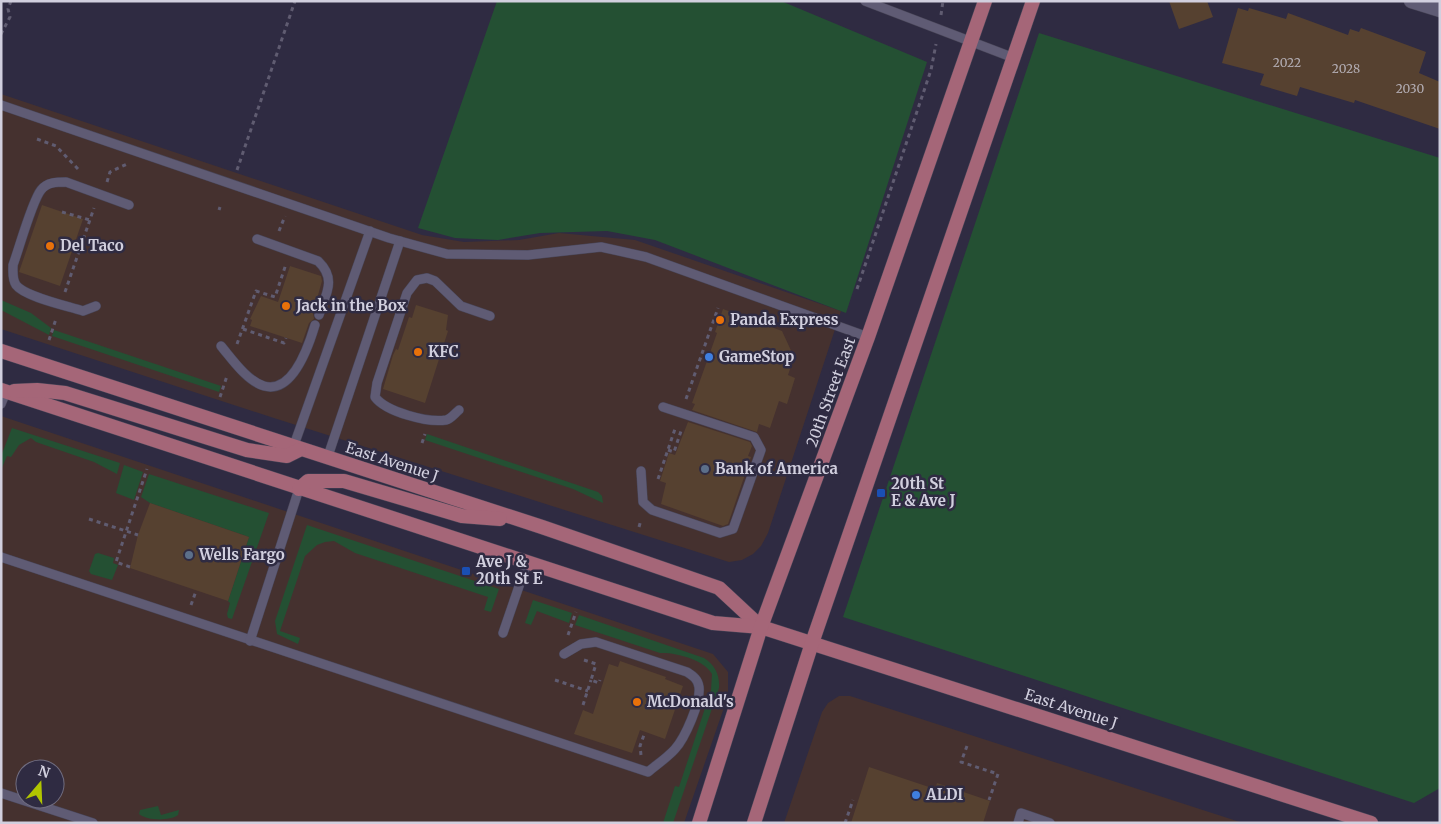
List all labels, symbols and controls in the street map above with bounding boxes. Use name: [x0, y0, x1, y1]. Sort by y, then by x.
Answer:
house number: 2022: [1273, 55, 1301, 70]
house number: 2028: [1332, 61, 1360, 76]
house number: 2030: [1396, 81, 1425, 96]
place label: Del Taco: [60, 236, 124, 255]
marker: Del Taco: [44, 240, 56, 252]
place label: Jack in the Box: [295, 296, 407, 315]
marker: Jack in the Box: [280, 300, 292, 312]
place label: Panda Express: [730, 310, 839, 329]
marker: Panda Express: [714, 314, 726, 326]
street label: 20th Street East: [802, 334, 859, 449]
place label: KFC: [428, 342, 459, 361]
marker: KFC: [412, 346, 424, 358]
place label: GameStop: [719, 347, 795, 366]
marker: GameStop: [703, 351, 715, 363]
street label: East Avenue J: [343, 438, 441, 486]
place label: Bank of America: [715, 459, 838, 478]
marker: Bank of America: [699, 463, 711, 475]
place label: 20th St E & Ave J: [891, 474, 955, 510]
marker: 20th St E & Ave J: [875, 487, 887, 499]
place label: Wells Fargo: [198, 545, 285, 564]
marker: Wells Fargo: [183, 549, 195, 561]
place label: Ave J & 20th St E: [475, 552, 543, 588]
marker: Ave J & 20th St E: [460, 565, 472, 577]
street label: East Avenue J: [1022, 685, 1120, 733]
place label: McDonald's: [647, 692, 734, 711]
marker: McDonald's: [631, 696, 643, 708]
north arrow: [15, 759, 65, 809]
text: N: [36, 761, 52, 782]
place label: ALDI: [925, 785, 963, 804]
marker: ALDI: [910, 789, 922, 801]

